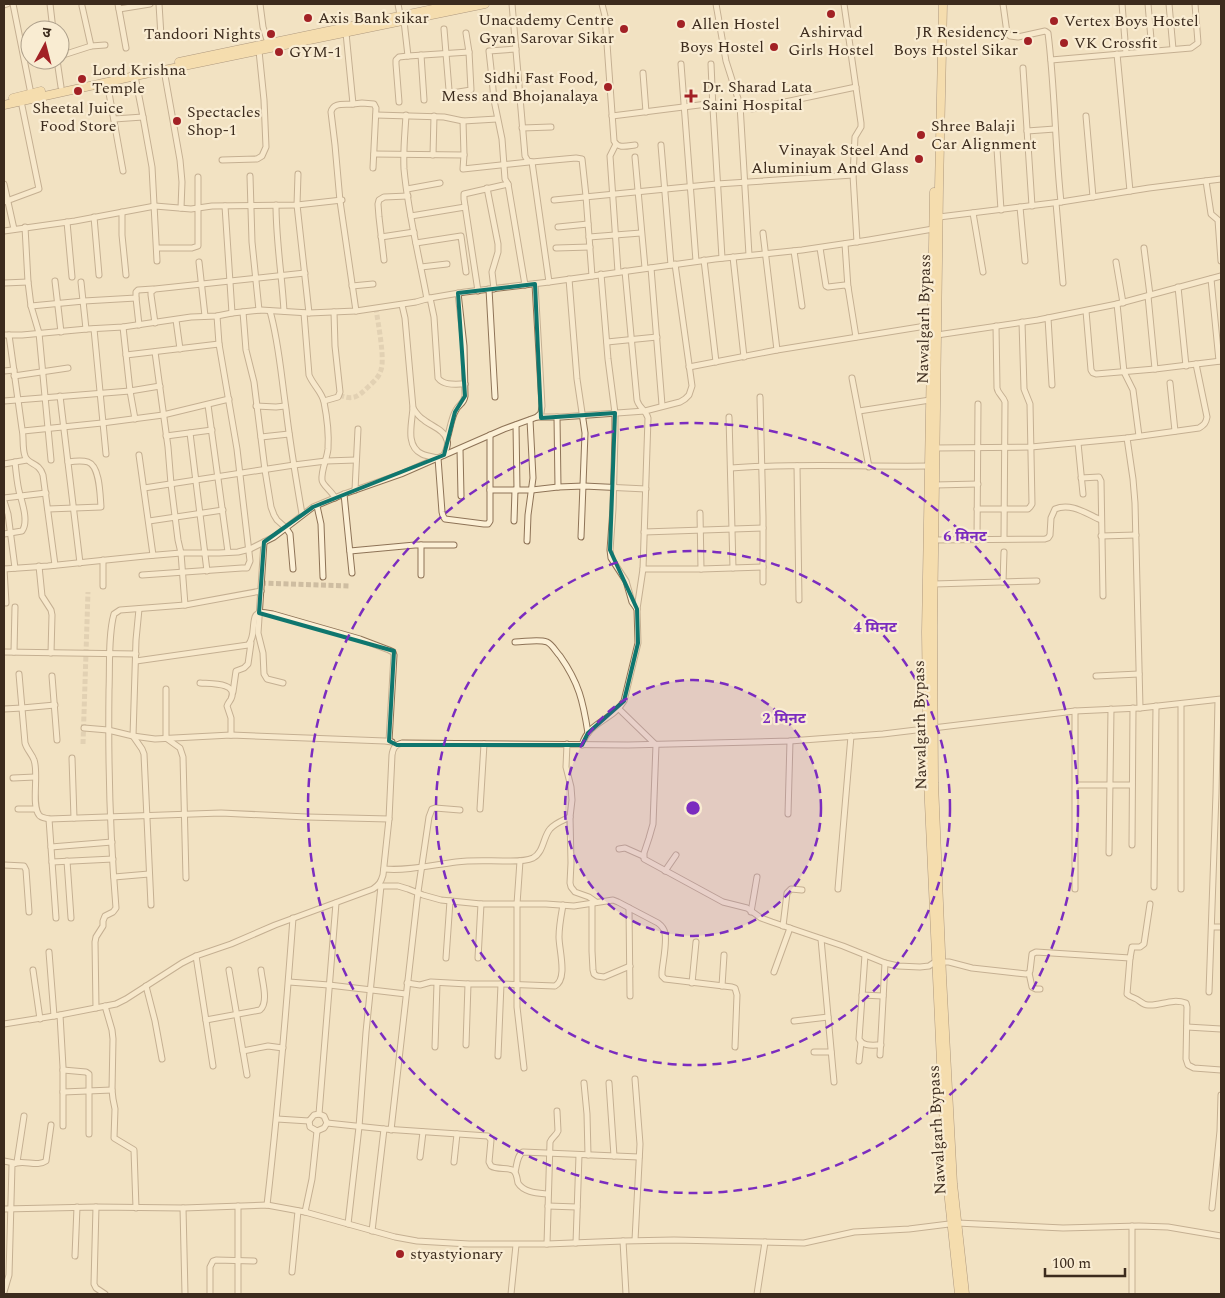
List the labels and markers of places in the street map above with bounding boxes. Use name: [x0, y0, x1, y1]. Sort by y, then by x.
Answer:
place label: Axis Bank sikar: [318, 6, 429, 30]
place label: Unacademy Centre Gyan Sarovar Sikar: [478, 8, 614, 50]
marker: Ashirvad Girls Hostel: [825, 8, 837, 20]
place label: Vertex Boys Hostel: [1064, 9, 1199, 33]
marker: Axis Bank sikar: [302, 12, 314, 24]
place label: Allen Hostel: [691, 12, 780, 36]
marker: Vertex Boys Hostel: [1048, 15, 1060, 27]
marker: Allen Hostel: [675, 18, 687, 30]
place label: Ashirvad Girls Hostel: [788, 20, 874, 62]
place label: JR Residency - Boys Hostel Sikar: [893, 20, 1018, 62]
place label: Tandoori Nights: [144, 22, 261, 46]
marker: Unacademy Centre Gyan Sarovar Sikar: [618, 23, 630, 35]
marker: Tandoori Nights: [265, 28, 277, 40]
place label: VK Crossfit: [1074, 31, 1158, 55]
place label: Boys Hostel: [680, 35, 764, 59]
marker: JR Residency - Boys Hostel Sikar: [1022, 35, 1034, 47]
marker: VK Crossfit: [1058, 37, 1070, 49]
place label: GYM-1: [289, 40, 342, 64]
marker: Boys Hostel: [768, 41, 780, 53]
marker: GYM-1: [273, 46, 285, 58]
place label: Lord Krishna Temple: [92, 58, 186, 100]
place label: Sidhi Fast Food, Mess and Bhojanalaya: [441, 66, 598, 108]
marker: Lord Krishna Temple: [76, 73, 88, 85]
place label: Dr. Sharad Lata Saini Hospital: [702, 75, 812, 117]
marker: Sidhi Fast Food, Mess and Bhojanalaya: [602, 81, 614, 93]
marker: Sheetal Juice Food Store: [72, 85, 84, 97]
marker: Dr. Sharad Lata Saini Hospital: [684, 89, 698, 103]
place label: Sheetal Juice Food Store: [33, 96, 123, 138]
place label: Spectacles Shop-1: [187, 100, 261, 142]
place label: Shree Balaji Car Alignment: [931, 114, 1037, 156]
marker: Spectacles Shop-1: [171, 115, 183, 127]
marker: Shree Balaji Car Alignment: [915, 129, 927, 141]
place label: Vinayak Steel And Aluminium And Glass: [751, 138, 909, 180]
marker: Vinayak Steel And Aluminium And Glass: [913, 153, 925, 165]
centre of rings: [684, 799, 702, 817]
place label: styastyionary: [410, 1242, 504, 1266]
marker: styastyionary: [394, 1248, 406, 1260]

